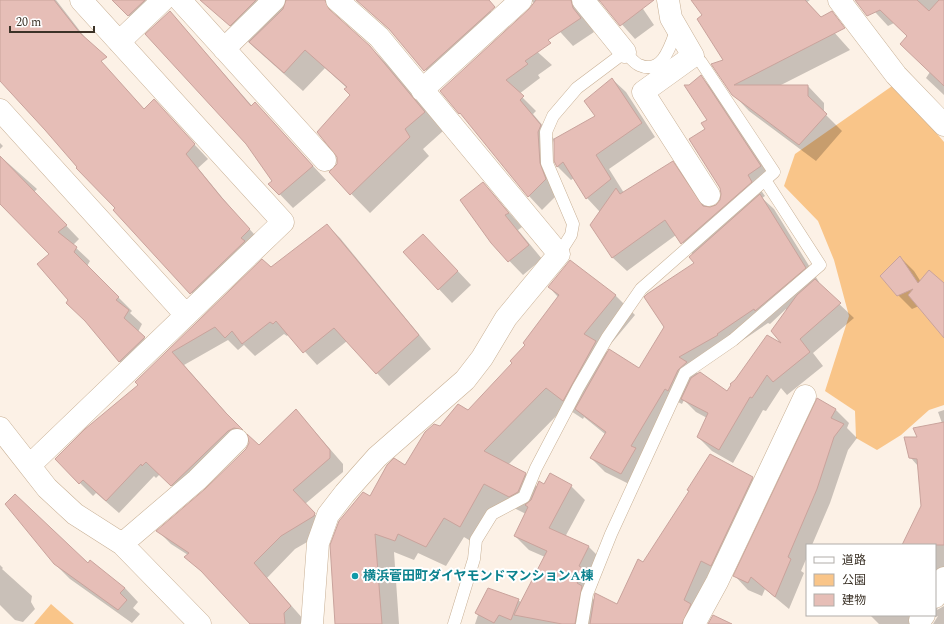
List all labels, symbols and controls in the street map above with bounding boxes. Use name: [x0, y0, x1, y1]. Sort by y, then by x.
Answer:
scale bar: [10, 8, 94, 34]
text: 20 m: [16, 13, 41, 32]
legend: [806, 544, 936, 616]
text: 道路: [842, 551, 866, 570]
place label: 横浜菅田町ダイヤモンドマンションA棟: [363, 566, 594, 586]
marker: 横浜菅田町ダイヤモンドマンションA棟: [350, 571, 360, 581]
text: 公園: [842, 571, 866, 590]
text: 建物: [842, 591, 866, 610]

